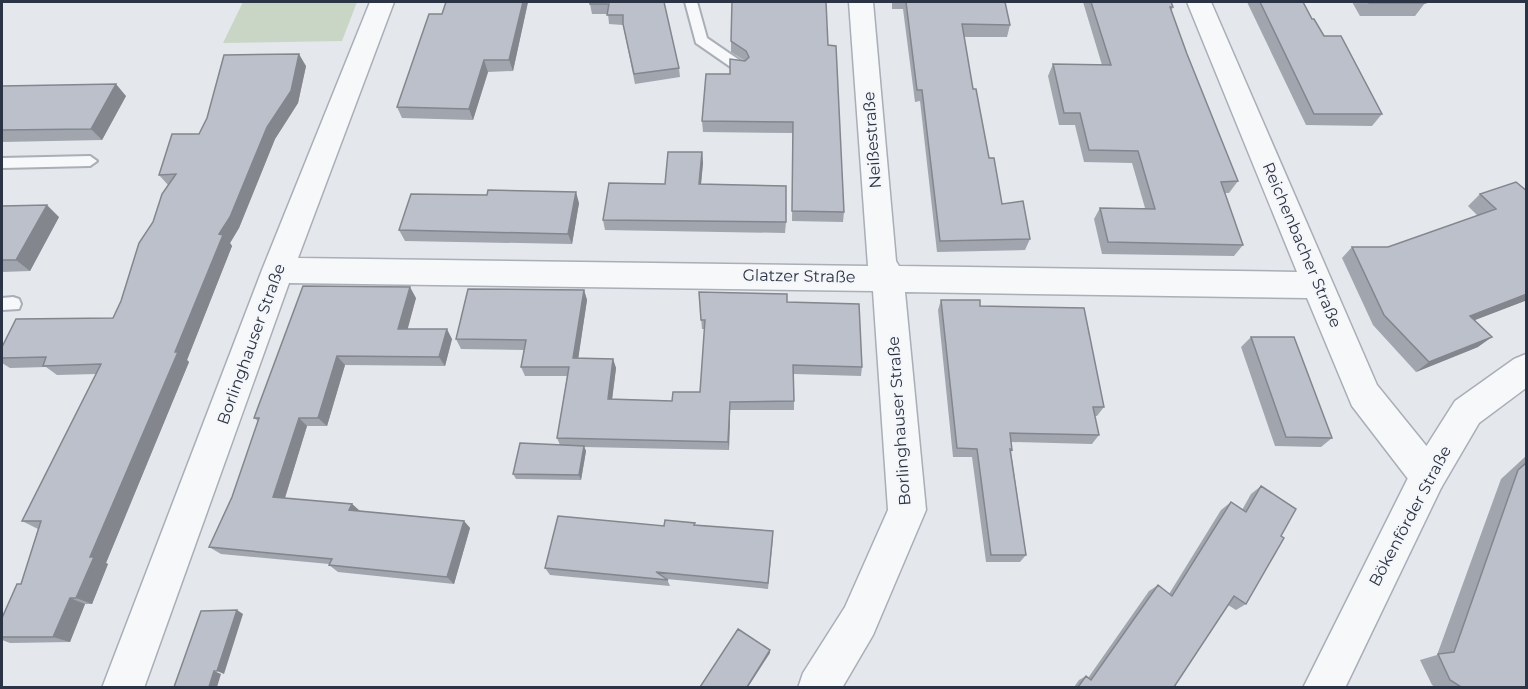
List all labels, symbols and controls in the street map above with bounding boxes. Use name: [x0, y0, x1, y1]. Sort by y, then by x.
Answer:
street label: Neißestraße: [859, 91, 885, 189]
street label: Reichenbacher Straße: [1259, 159, 1345, 331]
street label: Borlinghauser Straße: [213, 261, 289, 427]
street label: Glatzer Straße: [742, 266, 856, 286]
street label: Borlinghauser Straße: [884, 336, 914, 506]
street label: Bökenförder Straße: [1365, 443, 1455, 589]

